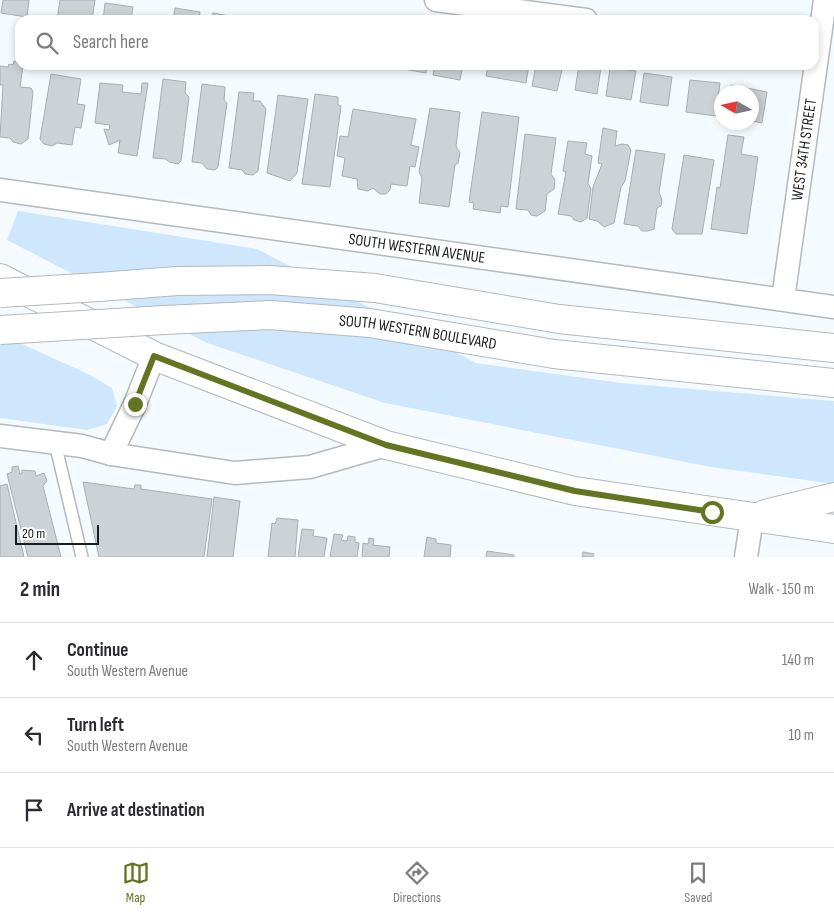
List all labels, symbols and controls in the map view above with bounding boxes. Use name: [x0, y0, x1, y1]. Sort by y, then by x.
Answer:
search box: [15, 15, 819, 70]
icon: search: [33, 29, 61, 57]
text: Search here: [73, 31, 149, 54]
north arrow: [714, 85, 759, 130]
street label: WEST 34TH STREET: [787, 97, 821, 202]
street label: SOUTH WESTERN AVENUE: [347, 230, 486, 267]
street label: SOUTH WESTERN BOULEVARD: [338, 311, 498, 354]
route end: [124, 393, 147, 416]
route start: [701, 501, 724, 524]
scale bar: [15, 522, 99, 545]
text: 20 m: [22, 525, 45, 542]
text: 2 min: [20, 577, 60, 602]
text: Walk · 150 m: [749, 580, 814, 599]
text: Continue: [67, 639, 128, 662]
icon: ahead: [20, 646, 48, 674]
text: 140 m: [782, 651, 814, 670]
text: South Western Avenue: [67, 662, 188, 681]
text: Turn left: [67, 714, 124, 737]
icon: left: [20, 721, 48, 749]
text: 10 m: [788, 726, 814, 745]
text: South Western Avenue: [67, 737, 188, 756]
icon: arrive: [20, 796, 48, 824]
text: Arrive at destination: [67, 799, 205, 822]
tab: Map: [122, 859, 150, 906]
tab: Directions: [393, 859, 441, 906]
tab: Saved: [684, 859, 712, 906]

